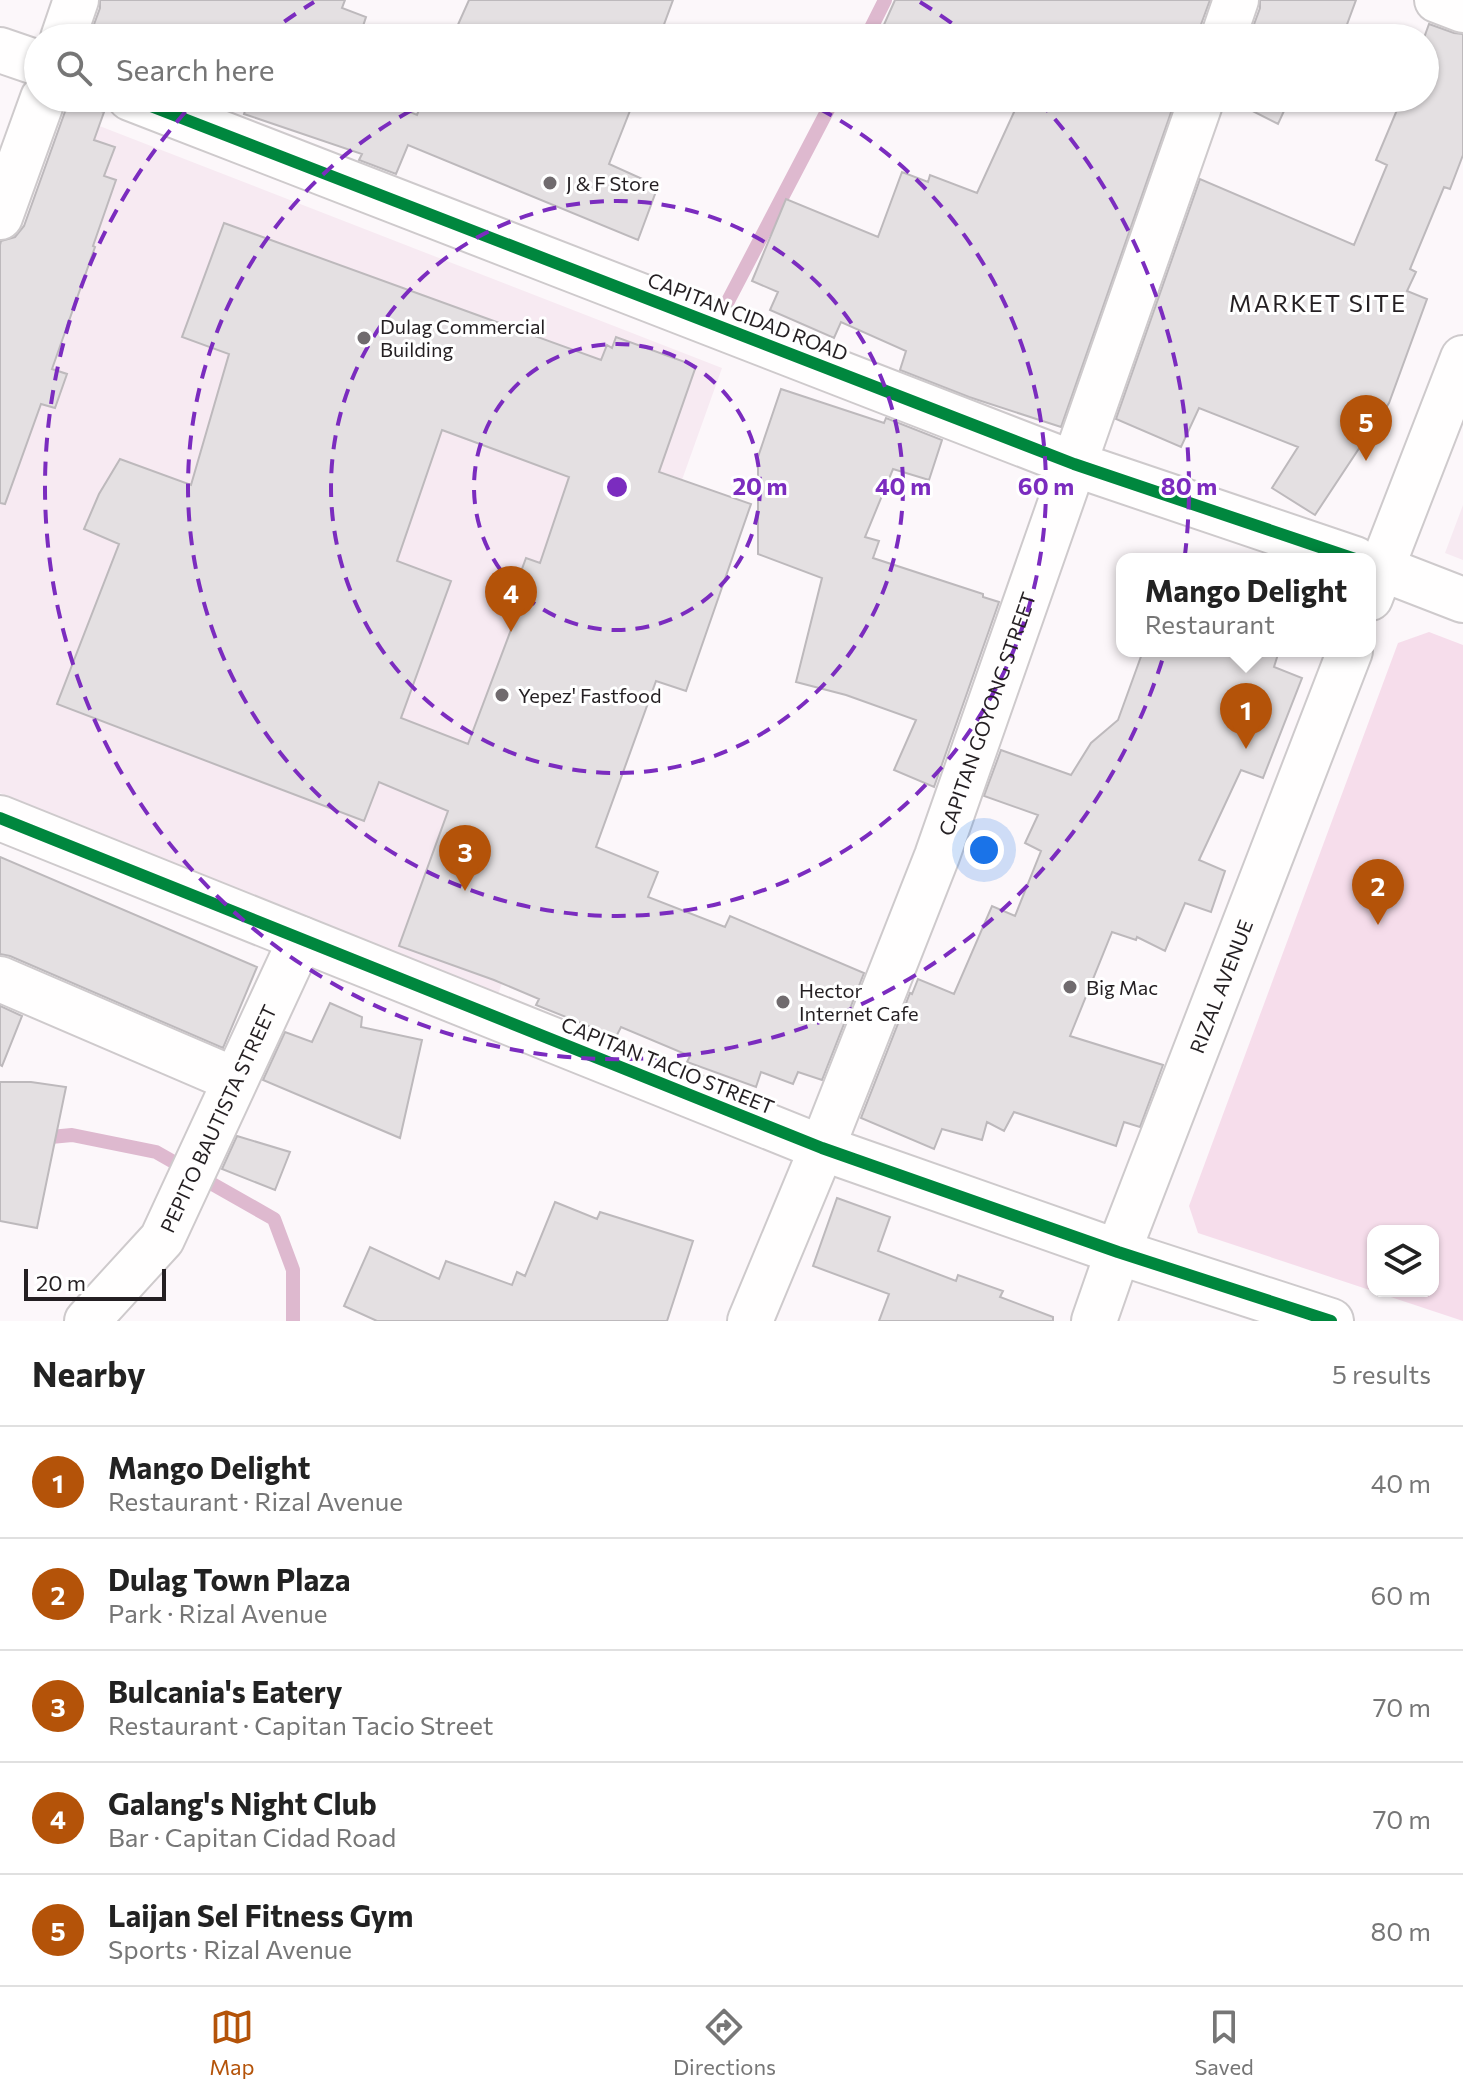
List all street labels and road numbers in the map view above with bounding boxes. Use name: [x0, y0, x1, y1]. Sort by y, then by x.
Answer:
street label: CAPITAN CIDAD ROAD: [644, 267, 852, 365]
street label: CAPITAN GOYONG STREET: [933, 589, 1040, 839]
street label: RIZAL AVENUE: [1184, 916, 1257, 1056]
street label: PEPITO BAUTISTA STREET: [155, 1000, 281, 1236]
street label: CAPITAN TACIO STREET: [558, 1011, 778, 1119]

